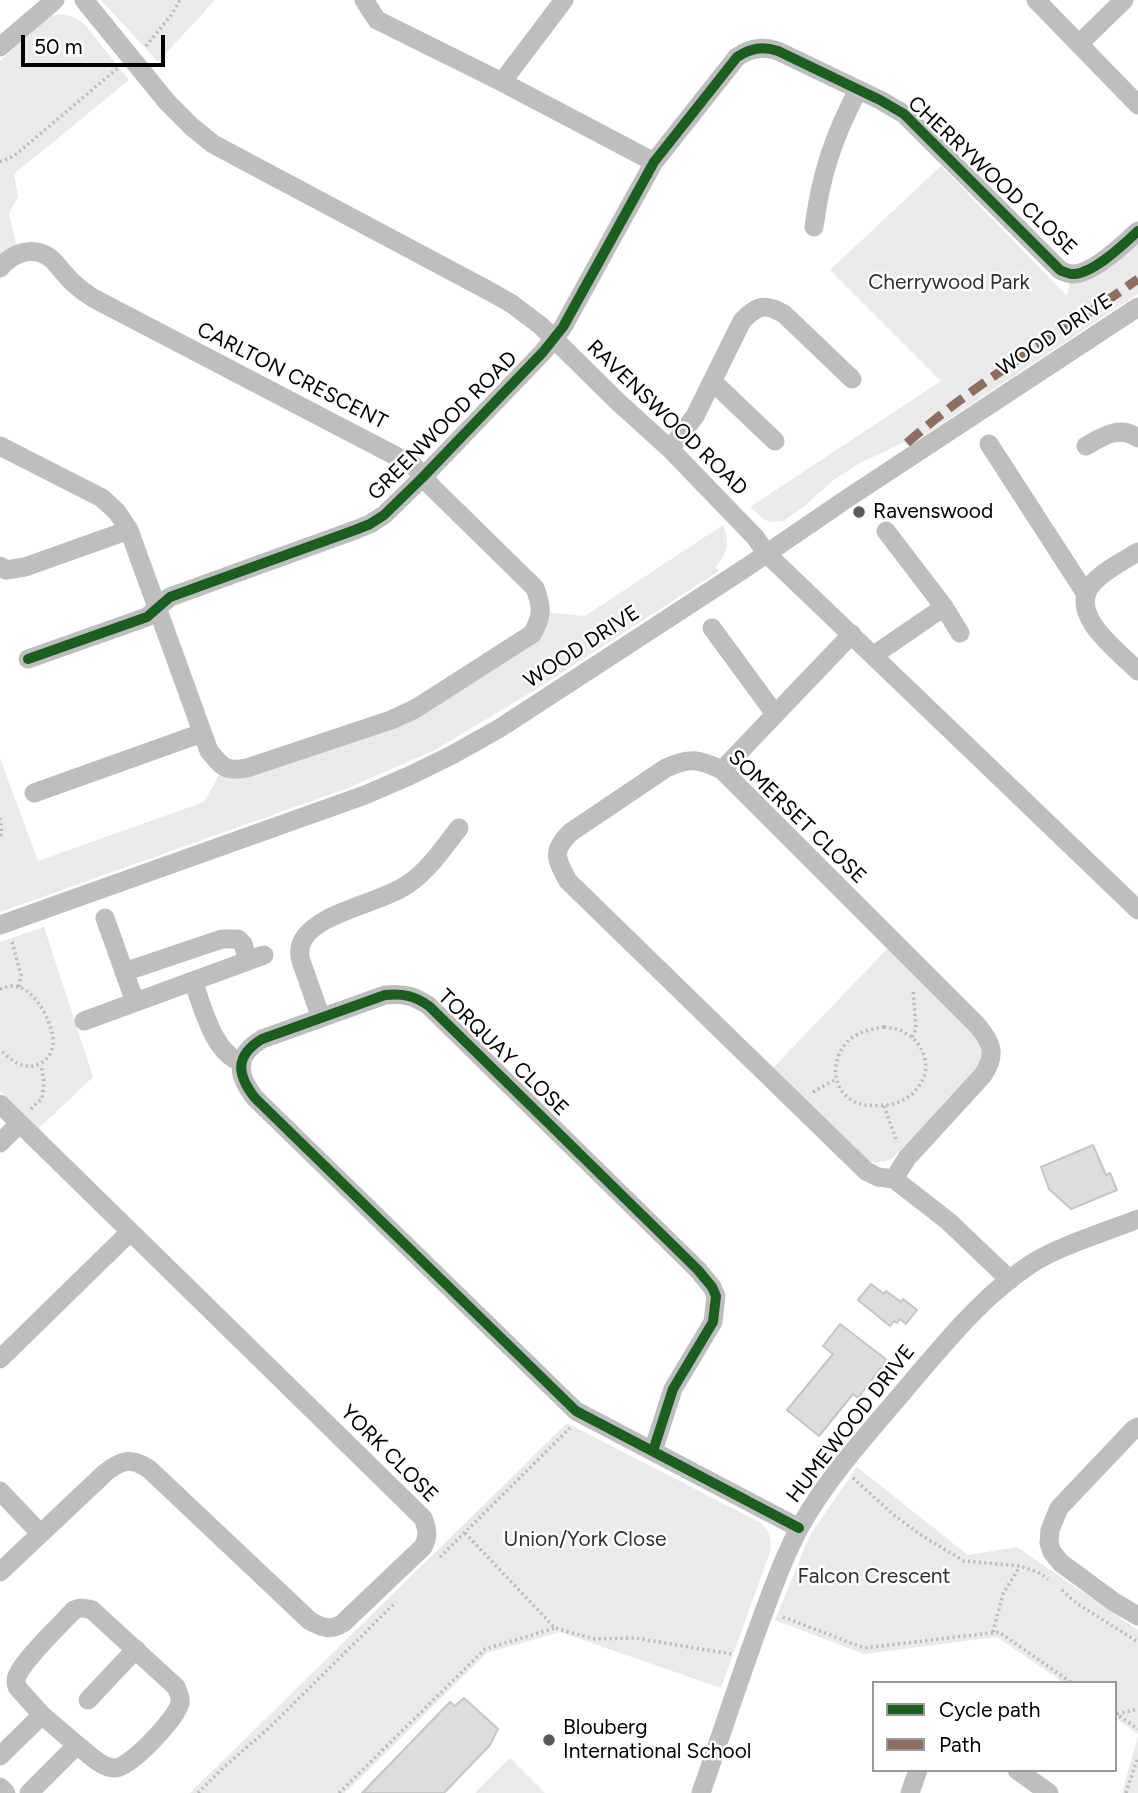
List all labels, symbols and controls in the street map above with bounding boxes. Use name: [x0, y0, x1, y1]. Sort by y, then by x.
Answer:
scale bar: [24, 21, 168, 65]
text: 50 m: [34, 34, 83, 59]
street label: CHERRYWOOD CLOSE: [902, 91, 1082, 261]
park label: Cherrywood Park: [868, 270, 1030, 296]
street label: WOOD DRIVE: [993, 288, 1117, 382]
street label: CARLTON CRESCENT: [193, 317, 391, 435]
street label: RAVENSWOOD ROAD: [582, 335, 752, 501]
street label: GREENWOOD ROAD: [363, 346, 523, 506]
place label: Ravenswood: [873, 499, 993, 525]
marker: Ravenswood: [851, 504, 867, 520]
street label: WOOD DRIVE: [520, 600, 644, 694]
street label: SOMERSET CLOSE: [723, 745, 871, 889]
street label: TORQUAY CLOSE: [433, 984, 573, 1122]
street label: HUMEWOOD DRIVE: [782, 1340, 920, 1508]
street label: YORK CLOSE: [335, 1400, 443, 1508]
park label: Union/York Close: [504, 1527, 666, 1553]
park label: Falcon Crescent: [797, 1564, 951, 1590]
legend: [872, 1681, 1117, 1772]
text: Cycle path: [939, 1697, 1040, 1722]
place label: Blouberg International School: [563, 1715, 751, 1765]
marker: Blouberg International School: [541, 1732, 557, 1748]
text: Path: [939, 1732, 981, 1757]

